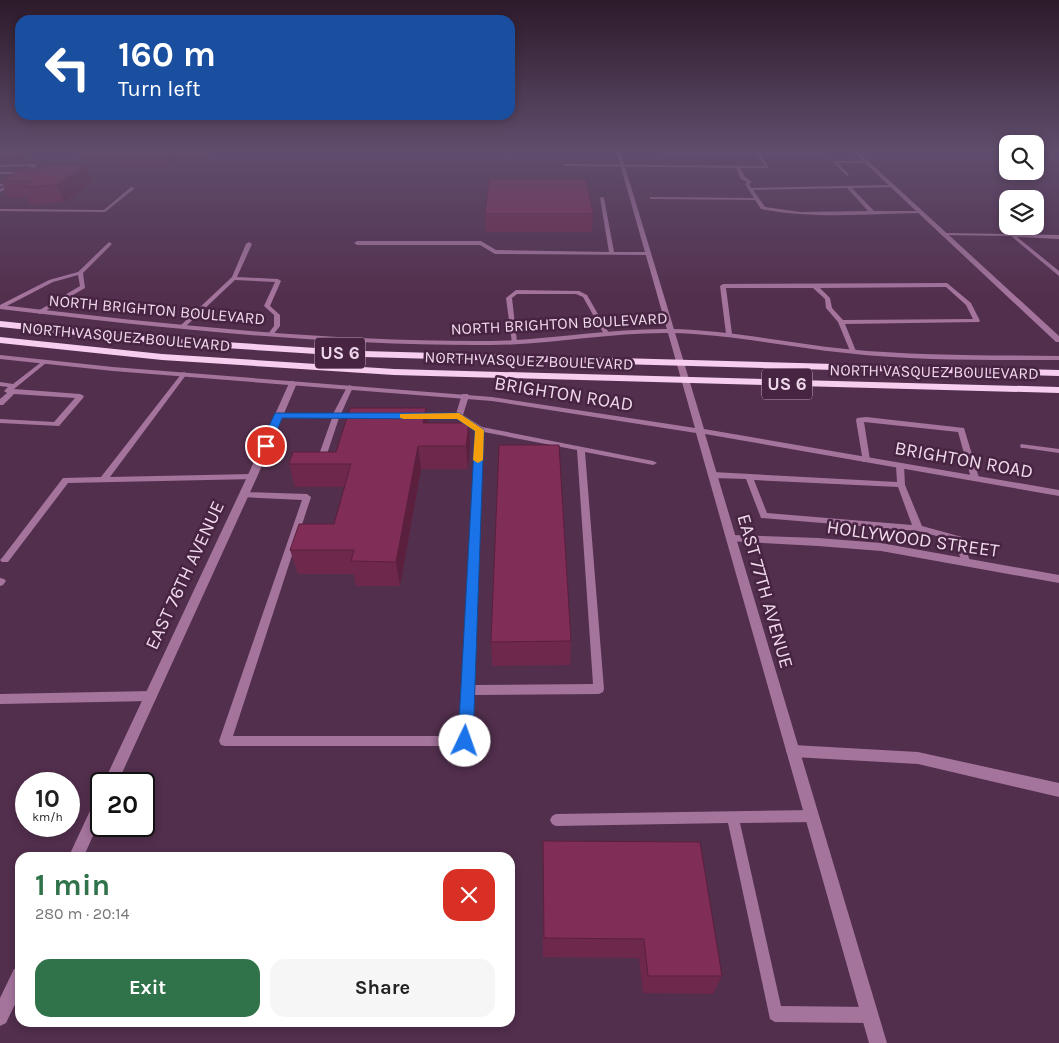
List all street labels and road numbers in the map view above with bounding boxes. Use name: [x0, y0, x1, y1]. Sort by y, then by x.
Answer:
street label: NORTH BRIGHTON BOULEVARD: [48, 291, 266, 328]
street label: NORTH BRIGHTON BOULEVARD: [450, 308, 668, 339]
street label: NORTH VASQUEZ BOULEVARD: [21, 318, 231, 355]
road number: US 6: [315, 338, 365, 368]
street label: NORTH VASQUEZ BOULEVARD: [424, 347, 634, 374]
street label: NORTH VASQUEZ BOULEVARD: [829, 360, 1039, 383]
road number: US 6: [762, 368, 812, 399]
street label: BRIGHTON ROAD: [493, 372, 635, 416]
street label: BRIGHTON ROAD: [893, 437, 1035, 483]
street label: EAST 76TH AVENUE: [141, 498, 229, 653]
street label: EAST 77TH AVENUE: [732, 512, 798, 671]
street label: HOLLYWOOD STREET: [825, 516, 1001, 562]

